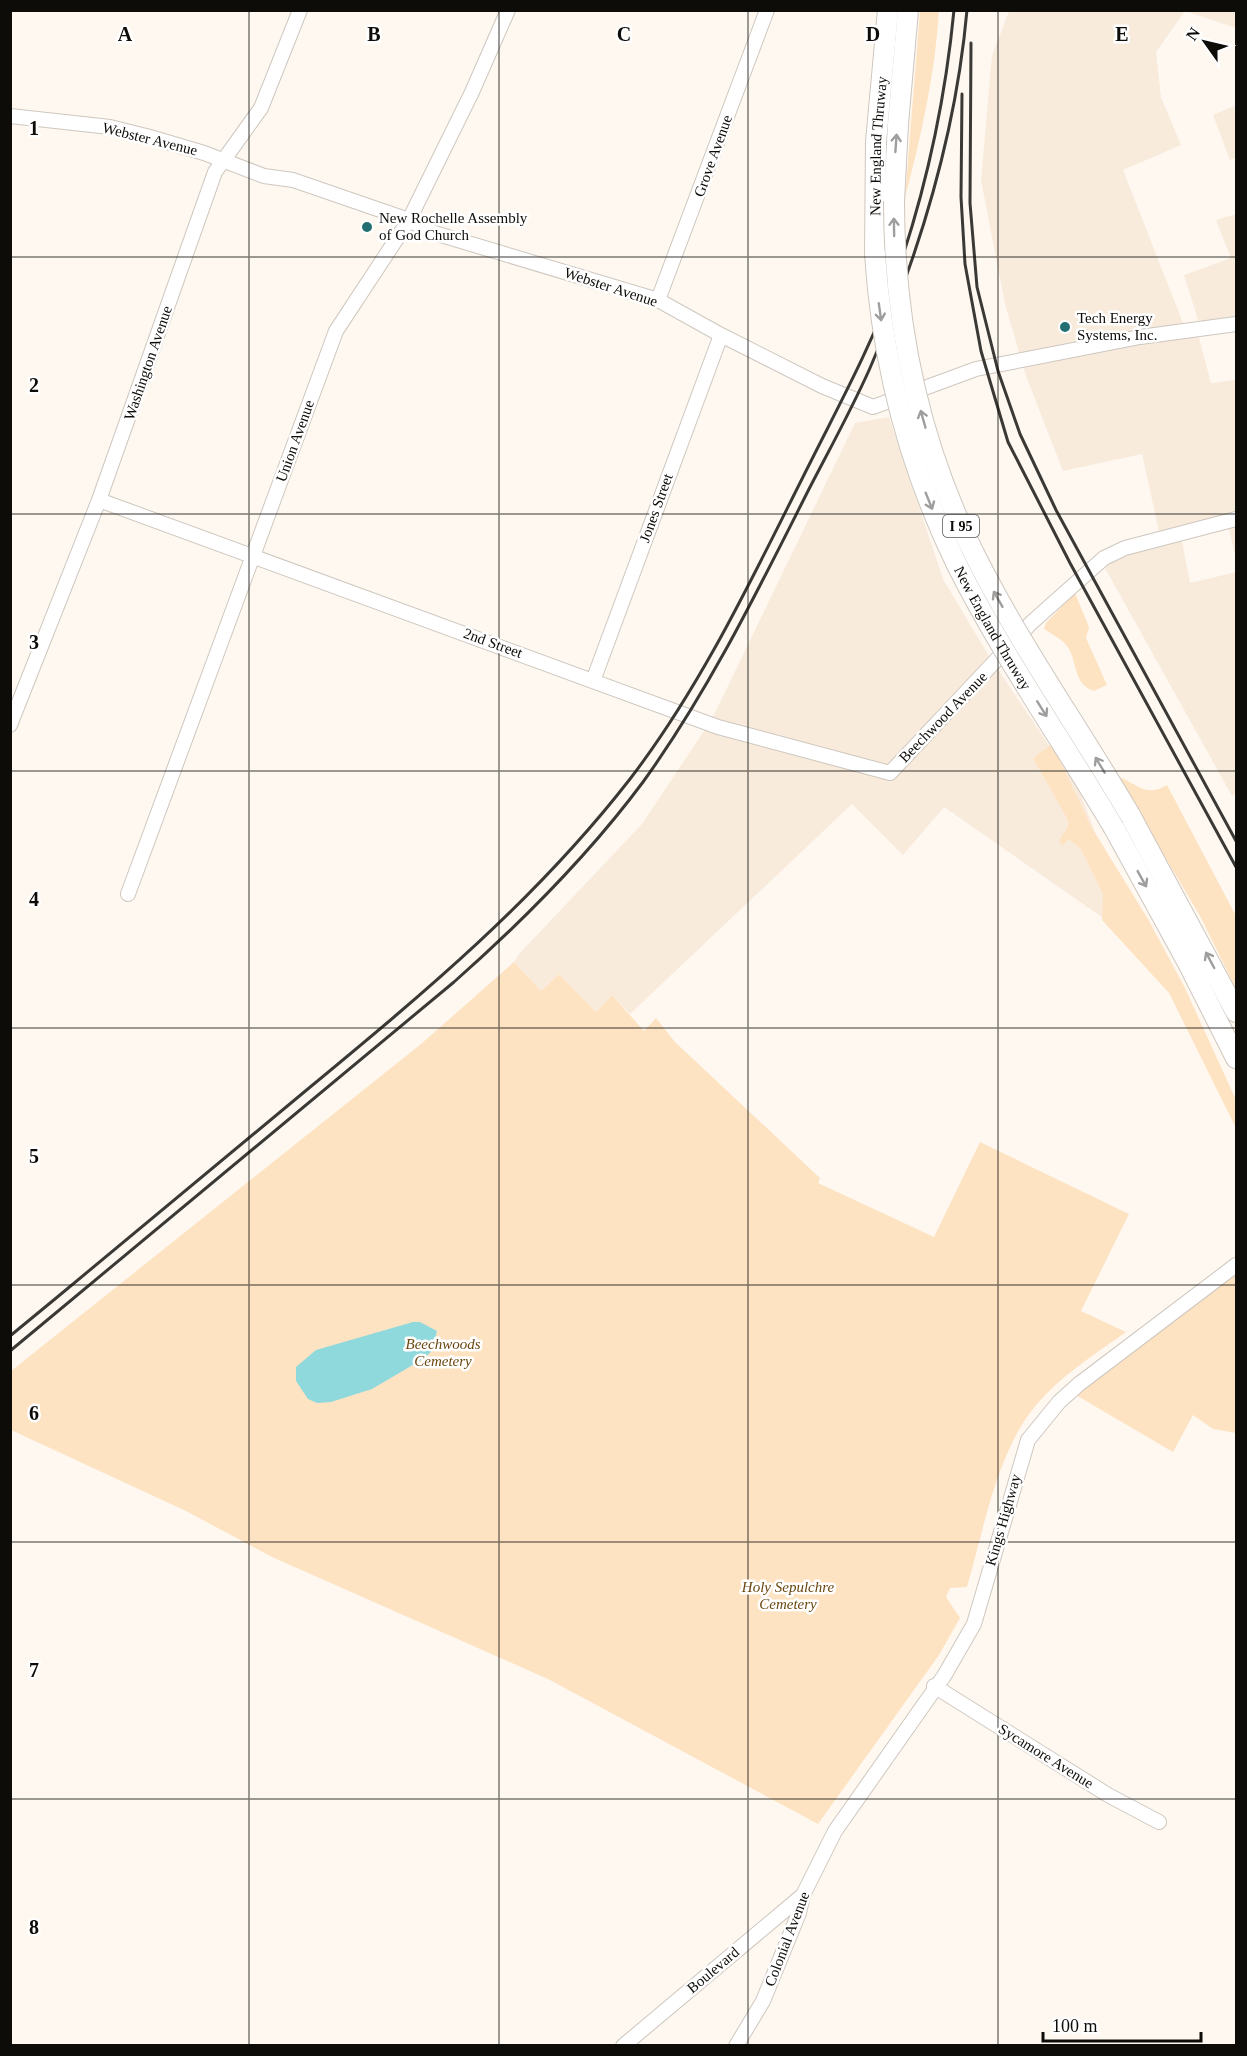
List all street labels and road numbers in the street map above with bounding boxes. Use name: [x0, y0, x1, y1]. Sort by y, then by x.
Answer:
street label: New England Thruway: [867, 75, 890, 216]
street label: Grove Avenue: [691, 113, 735, 199]
street label: Webster Avenue: [101, 119, 199, 159]
street label: Webster Avenue: [562, 264, 660, 310]
street label: Washington Avenue: [121, 303, 175, 422]
street label: Union Avenue: [273, 398, 317, 484]
street label: Jones Street: [636, 471, 676, 545]
road number: I 95: [943, 515, 979, 537]
street label: New England Thruway: [951, 564, 1035, 693]
street label: 2nd Street: [461, 625, 525, 661]
street label: Beechwood Avenue: [896, 668, 990, 765]
street label: Kings Highway: [982, 1472, 1024, 1568]
street label: Sycamore Avenue: [996, 1720, 1097, 1792]
street label: Colonial Avenue: [762, 1889, 813, 1989]
street label: Boulevard: [684, 1943, 742, 1996]

